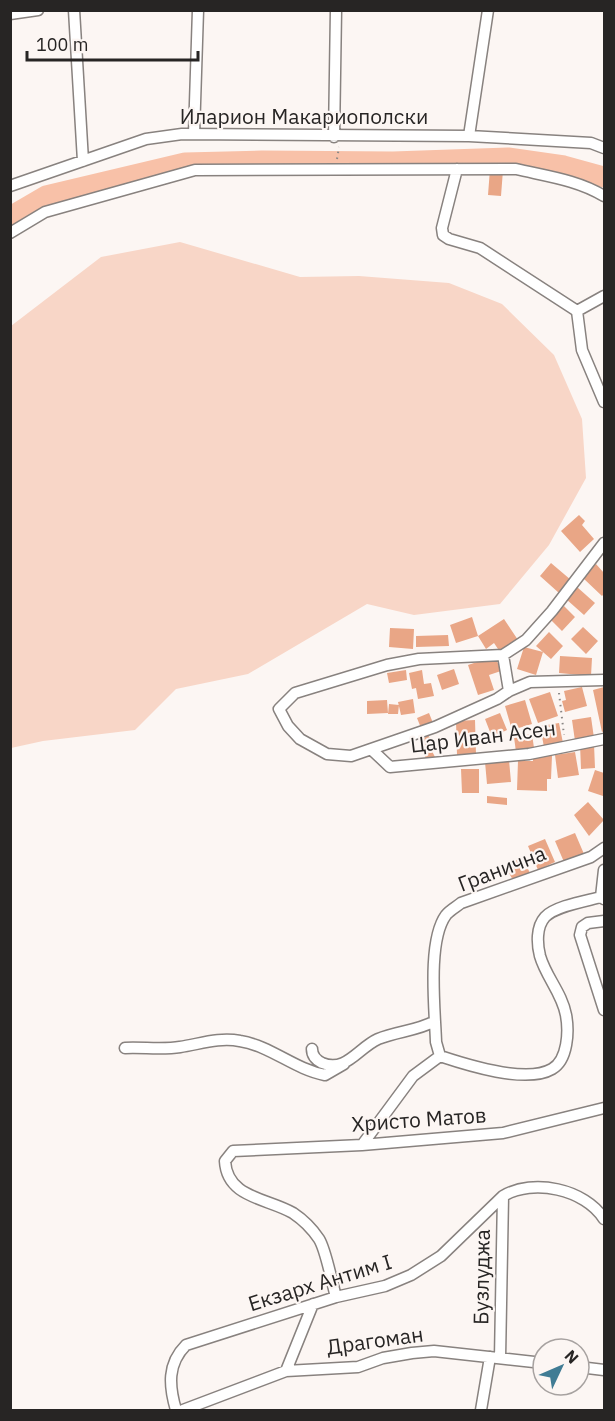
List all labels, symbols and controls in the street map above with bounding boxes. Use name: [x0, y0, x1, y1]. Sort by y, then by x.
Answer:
scale bar: [27, 24, 198, 62]
text: 100 m: [36, 33, 88, 56]
street label: Иларион Макариополски: [180, 102, 428, 130]
street label: Цар Иван Асен: [409, 713, 557, 759]
street label: Гранична: [454, 838, 550, 898]
street label: Христо Матов: [350, 1100, 487, 1138]
street label: Бузлуджа: [466, 1229, 496, 1325]
street label: Екзарх Антим I: [244, 1247, 395, 1317]
street label: Драгоман: [325, 1319, 425, 1361]
north arrow: [531, 1337, 591, 1397]
text: N: [561, 1345, 583, 1368]

